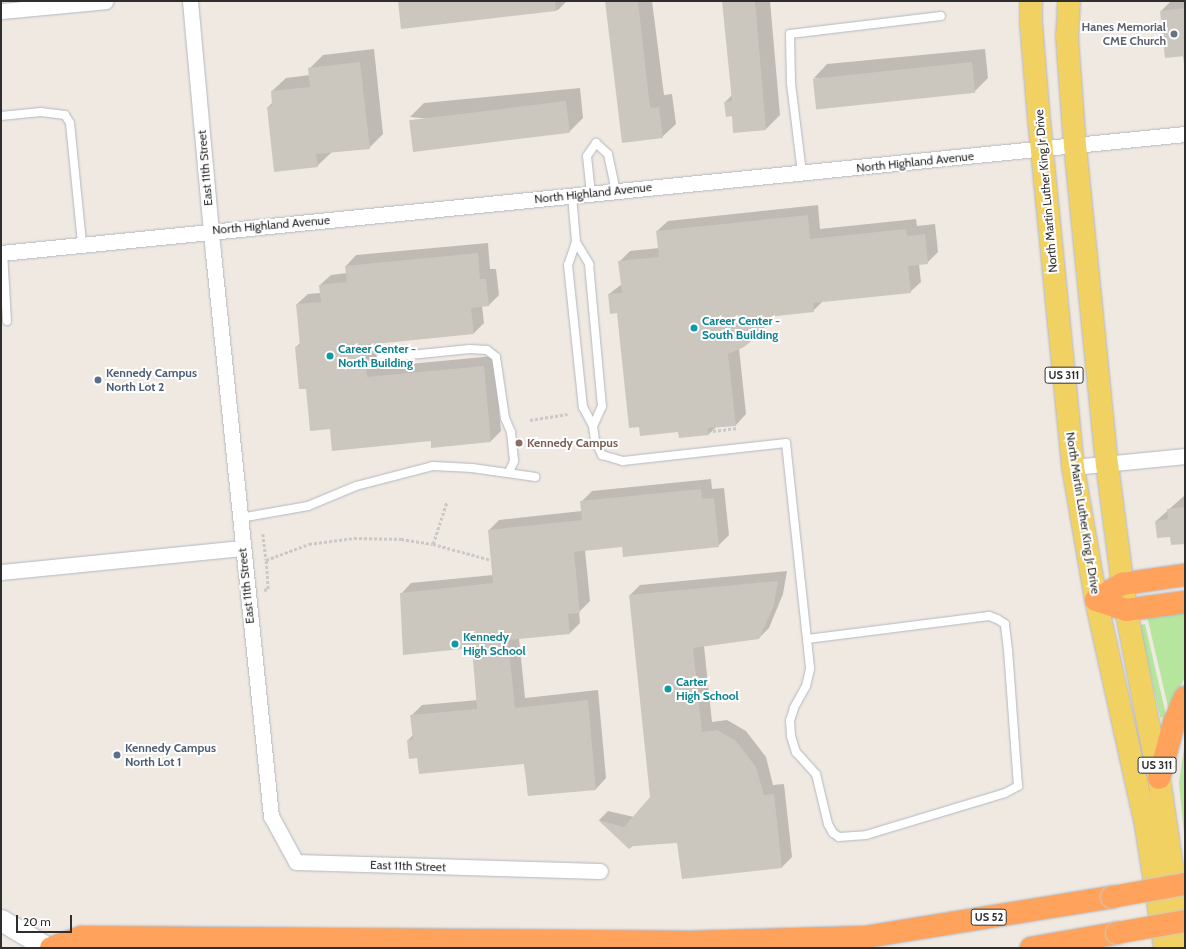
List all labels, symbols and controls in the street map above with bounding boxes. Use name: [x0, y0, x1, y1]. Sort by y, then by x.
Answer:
place label: Hanes Memorial CME Church: [1082, 20, 1166, 48]
marker: Hanes Memorial CME Church: [1169, 29, 1179, 39]
street label: North Martin Luther King Jr Drive: [1032, 109, 1060, 273]
street label: East 11th Street: [195, 130, 215, 206]
street label: North Highland Avenue: [856, 149, 974, 175]
street label: North Highland Avenue: [534, 180, 652, 206]
street label: North Highland Avenue: [212, 213, 330, 237]
place label: Career Center - South Building: [702, 314, 780, 342]
marker: Career Center - South Building: [689, 323, 699, 333]
place label: Career Center - North Building: [338, 342, 416, 370]
marker: Career Center - North Building: [325, 351, 335, 361]
place label: Kennedy Campus North Lot 2: [106, 366, 197, 394]
road number: US 311: [1044, 366, 1084, 384]
marker: Kennedy Campus North Lot 2: [93, 375, 103, 385]
street label: North Martin Luther King Jr Drive: [1063, 431, 1103, 595]
place label: Kennedy Campus: [527, 436, 618, 450]
marker: Kennedy Campus: [514, 438, 524, 448]
street label: East 11th Street: [235, 547, 257, 625]
place label: Kennedy High School: [463, 630, 526, 658]
marker: Kennedy High School: [450, 639, 460, 649]
place label: Carter High School: [676, 675, 739, 703]
marker: Carter High School: [663, 684, 673, 694]
place label: Kennedy Campus North Lot 1: [125, 741, 216, 769]
marker: Kennedy Campus North Lot 1: [112, 750, 122, 760]
road number: US 311: [1137, 756, 1177, 774]
street label: East 11th Street: [370, 857, 446, 875]
scale bar: [18, 907, 74, 933]
road number: US 52: [970, 908, 1008, 926]
text: 20 m: [23, 914, 51, 929]

